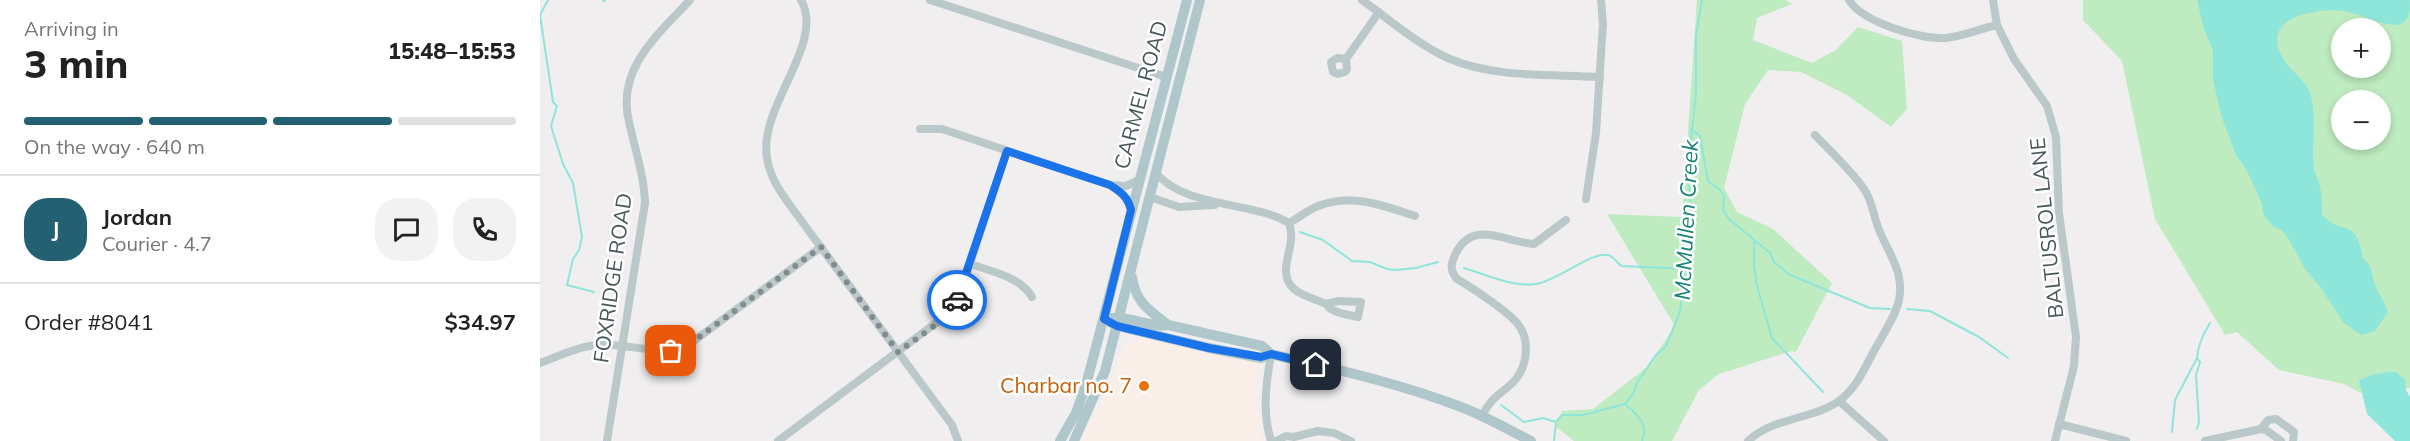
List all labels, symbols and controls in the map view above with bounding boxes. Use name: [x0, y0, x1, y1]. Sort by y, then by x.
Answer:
text: Arriving in: [24, 16, 119, 41]
street label: CARMEL ROAD: [1108, 18, 1172, 172]
map controls: [2331, 18, 2391, 150]
button: +: [2331, 18, 2391, 78]
text: 15:48–15:53: [388, 37, 516, 65]
text: 3 min: [24, 39, 129, 88]
button: −: [2331, 90, 2391, 150]
text: On the way · 640 m: [24, 134, 205, 159]
street label: BALTUSROL LANE: [2024, 137, 2068, 320]
water label: McMullen Creek: [1668, 138, 1704, 301]
street label: FOXRIDGE ROAD: [587, 191, 637, 364]
button: chat: [375, 198, 438, 261]
button: phone: [453, 198, 516, 261]
text: Jordan: [102, 203, 172, 231]
text: J: [52, 215, 59, 243]
text: Courier · 4.7: [102, 231, 212, 256]
courier: [927, 270, 987, 330]
icon: car: [941, 284, 974, 317]
text: Order #8041: [24, 308, 154, 336]
text: $34.97: [445, 308, 516, 336]
pin: [645, 325, 696, 376]
icon: bag: [654, 334, 687, 367]
pin: [1290, 339, 1341, 390]
icon: home: [1299, 348, 1332, 381]
place label: Charbar no. 7: [1000, 372, 1132, 398]
marker: Charbar no. 7: [1137, 379, 1151, 393]

